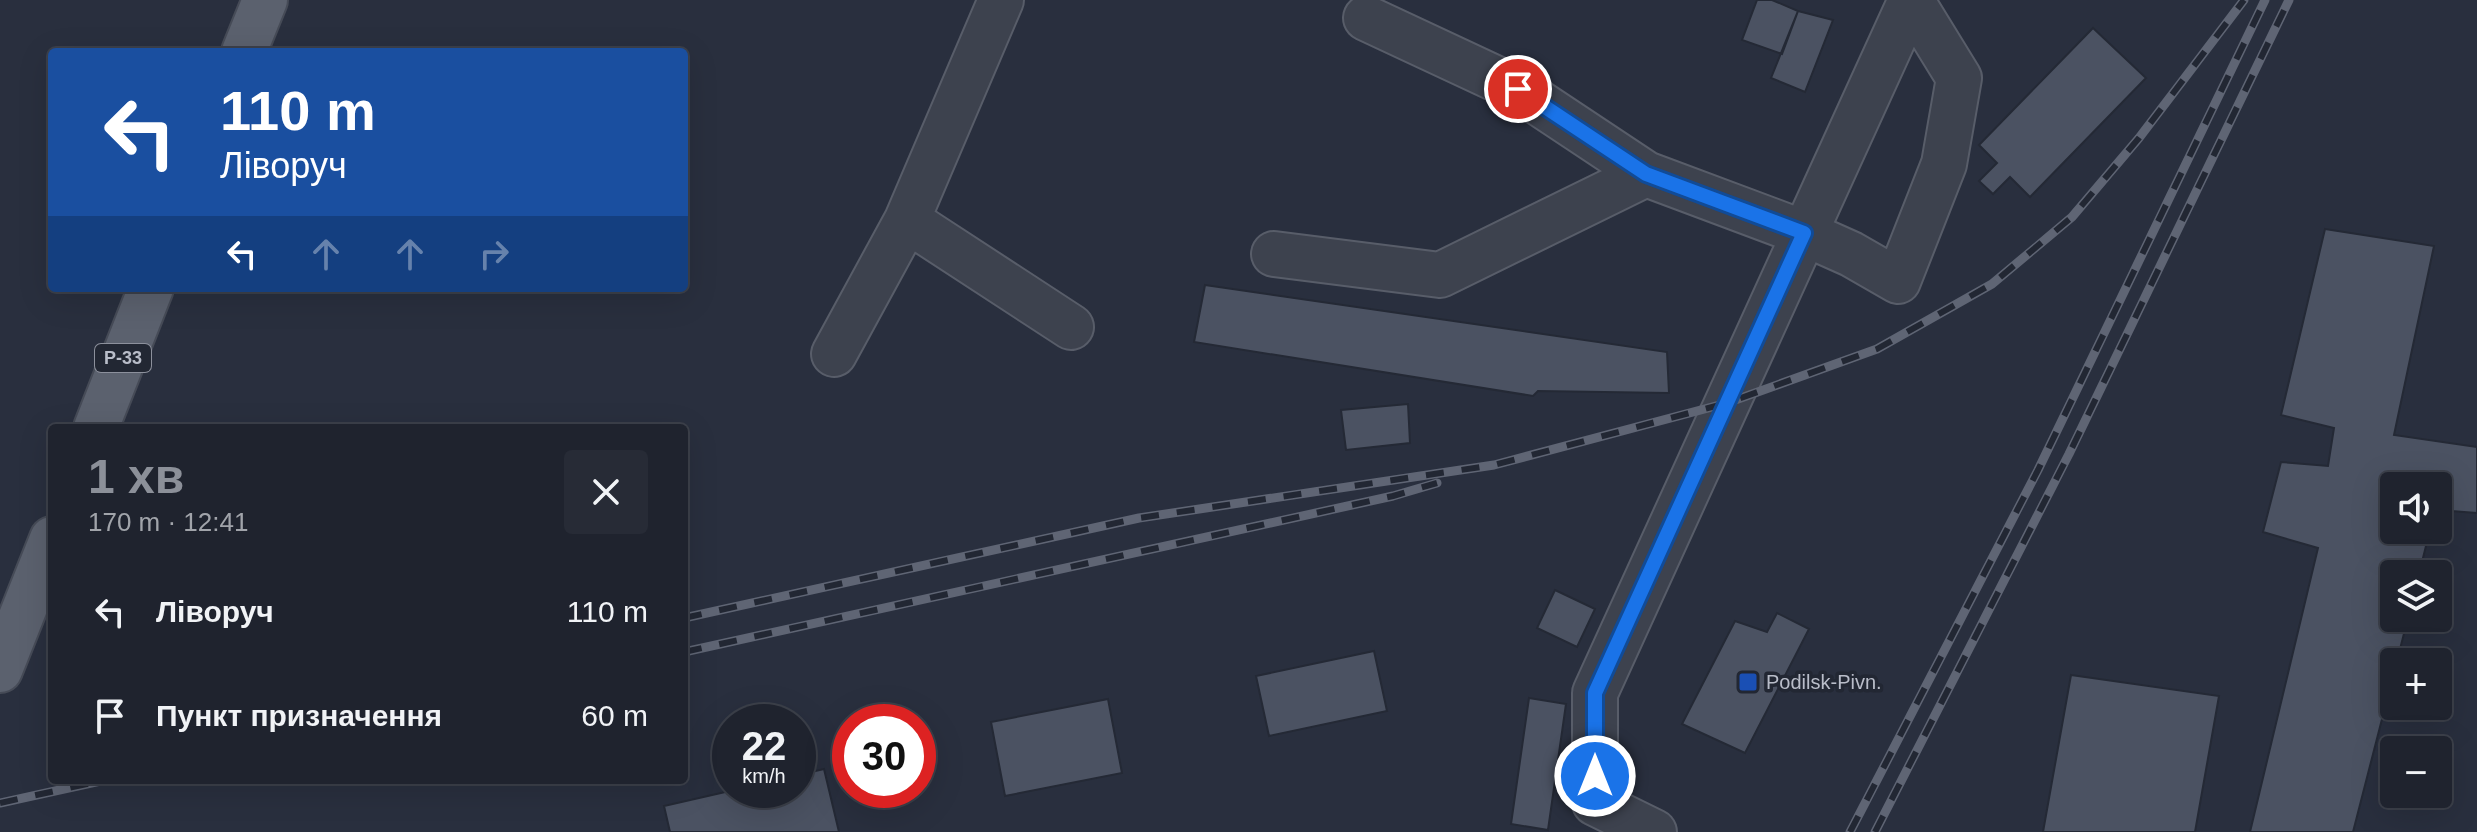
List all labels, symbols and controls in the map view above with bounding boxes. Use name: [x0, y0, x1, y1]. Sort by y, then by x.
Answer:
pin: [1484, 55, 1552, 123]
icon: arrive: [1496, 67, 1540, 111]
text: 110 m: [220, 79, 376, 142]
icon: left: [88, 80, 192, 184]
text: Ліворуч: [220, 145, 347, 186]
icon: left: [220, 232, 264, 276]
icon: ahead: [304, 232, 348, 276]
icon: ahead: [388, 232, 432, 276]
icon: right: [472, 232, 516, 276]
road number: Р-33: [95, 344, 151, 372]
text: 1 хв: [88, 450, 184, 503]
button: close: [564, 450, 648, 534]
map controls: [2380, 472, 2452, 808]
button: sound: [2380, 472, 2452, 544]
text: 170 m · 12:41: [88, 507, 248, 537]
button: layers: [2380, 560, 2452, 632]
icon: left: [88, 590, 132, 634]
text: Ліворуч: [156, 595, 274, 628]
text: 110 m: [567, 595, 648, 628]
button: +: [2380, 648, 2452, 720]
marker: Podilsk-Pivn.: [1737, 671, 1759, 693]
place label: Podilsk-Pivn.: [1766, 671, 1882, 693]
icon: arrive: [88, 694, 132, 738]
text: Пункт призначення: [156, 699, 442, 732]
text: 60 m: [581, 699, 648, 732]
speed limit sign: 30: [832, 704, 936, 808]
text: 22: [742, 724, 786, 768]
position arrow: [1553, 734, 1637, 818]
button: −: [2380, 736, 2452, 808]
text: km/h: [742, 765, 786, 787]

